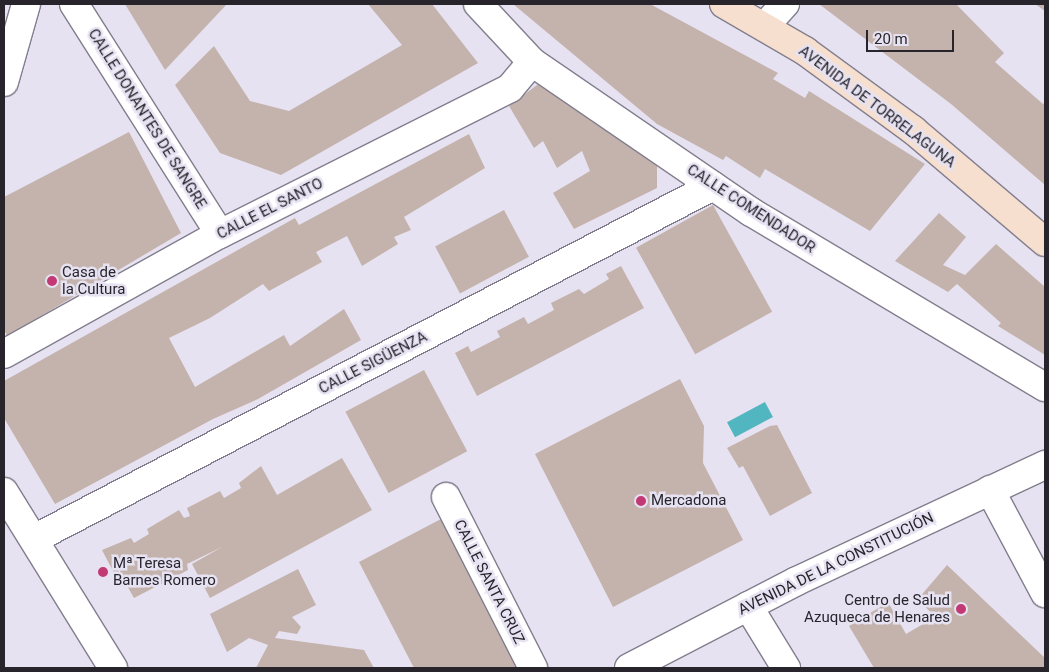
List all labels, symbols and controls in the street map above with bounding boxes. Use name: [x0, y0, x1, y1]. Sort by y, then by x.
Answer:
scale bar: [869, 20, 956, 52]
street label: CALLE DONANTES DE SANGRE: [84, 26, 210, 212]
text: 20 m: [874, 30, 908, 48]
street label: AVENIDA DE TORRELAGUNA: [795, 42, 959, 172]
street label: CALLE COMENDADOR: [684, 161, 818, 257]
street label: CALLE EL SANTO: [214, 175, 326, 243]
place label: Casa de la Cultura: [62, 263, 125, 298]
marker: Casa de la Cultura: [46, 275, 58, 287]
street label: CALLE SIGÜENZA: [316, 328, 430, 398]
place label: Mercadona: [651, 492, 726, 510]
marker: Mercadona: [635, 495, 647, 507]
street label: AVENIDA DE LA CONSTITUCIÓN: [735, 509, 937, 619]
street label: CALLE SANTA CRUZ: [450, 517, 528, 647]
place label: Mª Teresa Barnes Romero: [113, 554, 216, 589]
marker: Mª Teresa Barnes Romero: [97, 566, 109, 578]
place label: Centro de Salud Azuqueca de Henares: [804, 591, 950, 626]
marker: Centro de Salud Azuqueca de Henares: [954, 602, 968, 616]

